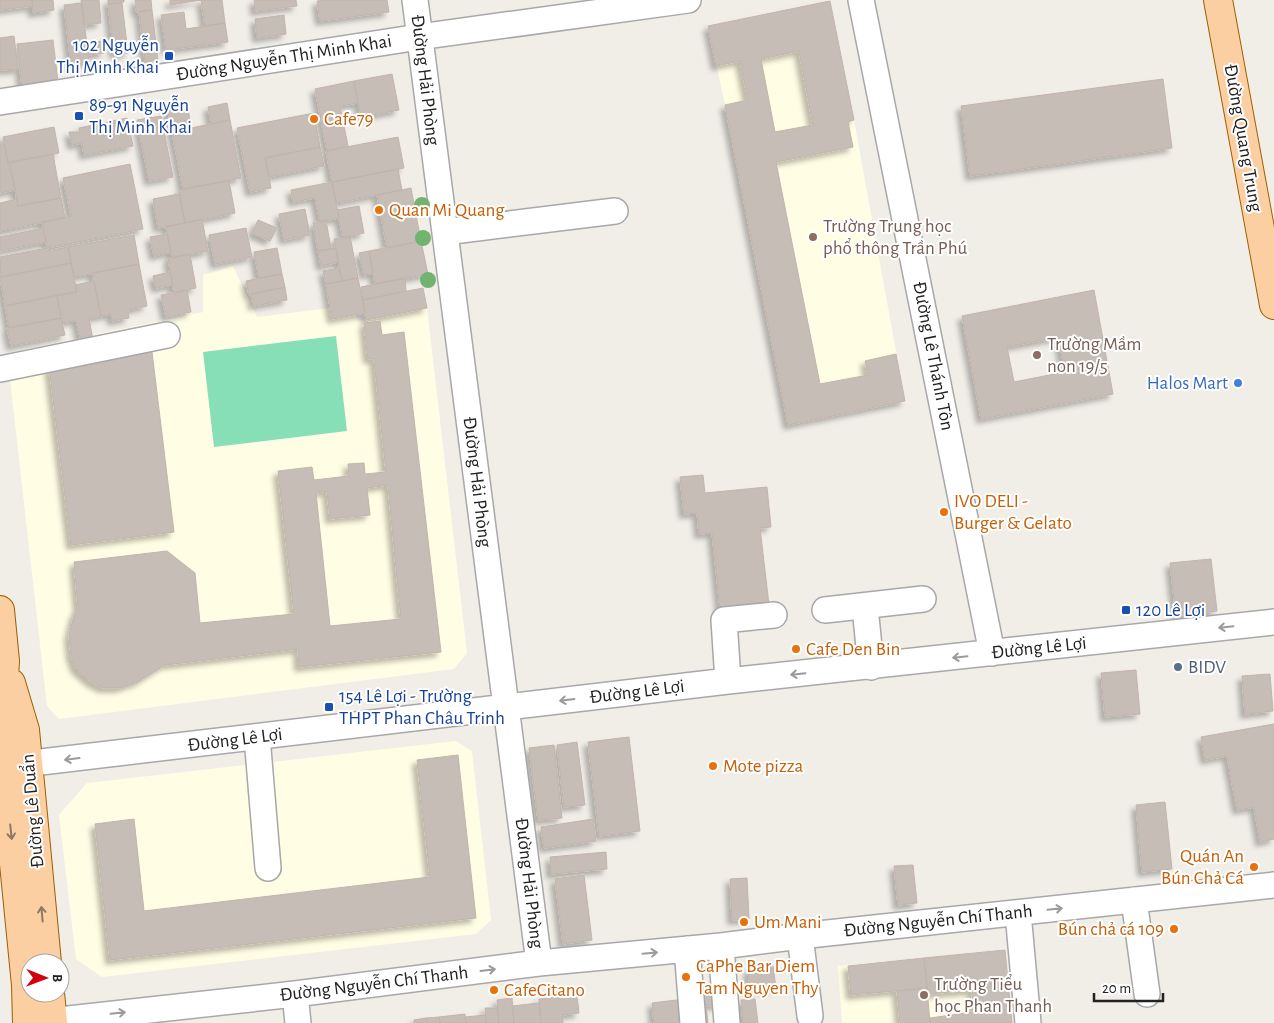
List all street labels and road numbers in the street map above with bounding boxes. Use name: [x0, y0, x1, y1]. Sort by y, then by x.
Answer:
street label: Đường Hải Phòng: [408, 14, 443, 147]
street label: Đường Nguyễn Thị Minh Khai: [175, 31, 393, 84]
street label: Đường Quang Trung: [1221, 63, 1265, 214]
street label: Đường Lê Thánh Tôn: [909, 280, 957, 432]
street label: Đường Hải Phòng: [460, 416, 495, 549]
street label: Đường Lê Lợi: [991, 634, 1087, 662]
street label: Đường Lê Lợi: [588, 677, 686, 707]
street label: Đường Lê Lợi: [186, 725, 284, 755]
street label: Đường Lê Duẩn: [18, 753, 47, 869]
street label: Đường Hải Phòng: [512, 817, 547, 950]
street label: Đường Nguyễn Chí Thanh: [842, 901, 1033, 940]
street label: Đường Nguyễn Chí Thanh: [278, 962, 469, 1005]

